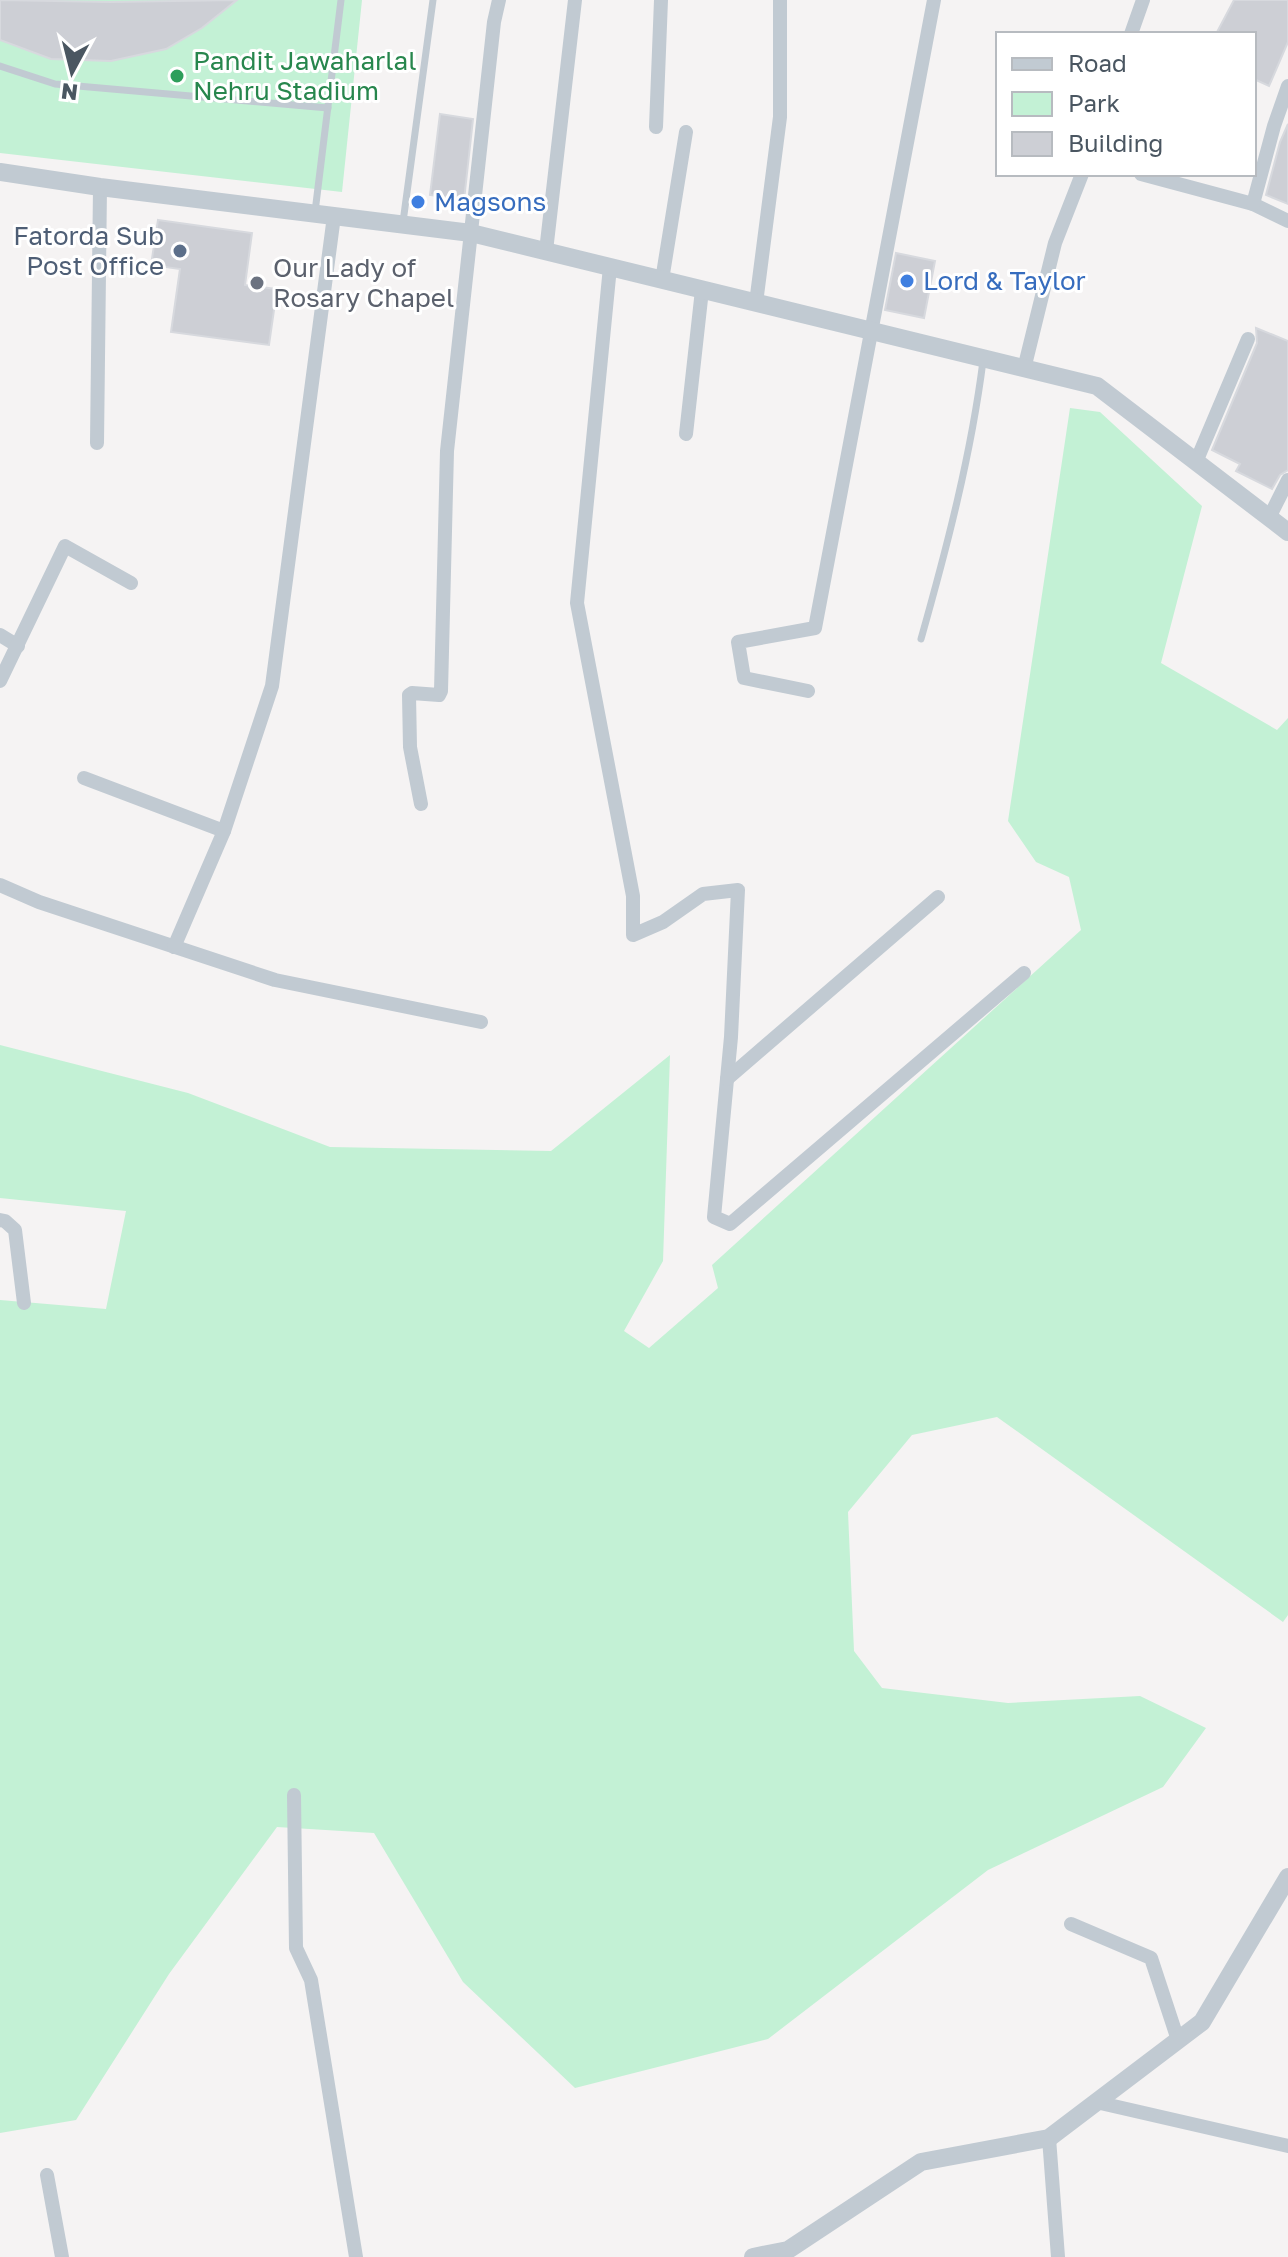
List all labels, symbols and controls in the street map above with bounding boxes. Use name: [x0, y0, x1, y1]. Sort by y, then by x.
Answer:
north arrow: [32, 32, 112, 112]
legend: [996, 32, 1256, 176]
place label: Pandit Jawaharlal Nehru Stadium: [193, 45, 417, 106]
text: Road: [1068, 48, 1127, 77]
marker: Pandit Jawaharlal Nehru Stadium: [168, 67, 186, 85]
text: N: [60, 78, 79, 107]
text: Park: [1068, 88, 1120, 117]
text: Building: [1068, 128, 1163, 157]
place label: Magsons: [434, 186, 546, 217]
marker: Magsons: [409, 193, 427, 211]
place label: Fatorda Sub Post Office: [13, 220, 164, 281]
marker: Fatorda Sub Post Office: [171, 242, 189, 260]
place label: Our Lady of Rosary Chapel: [273, 252, 454, 313]
place label: Lord & Taylor: [923, 265, 1086, 296]
marker: Lord & Taylor: [898, 272, 916, 290]
marker: Our Lady of Rosary Chapel: [248, 274, 266, 292]

